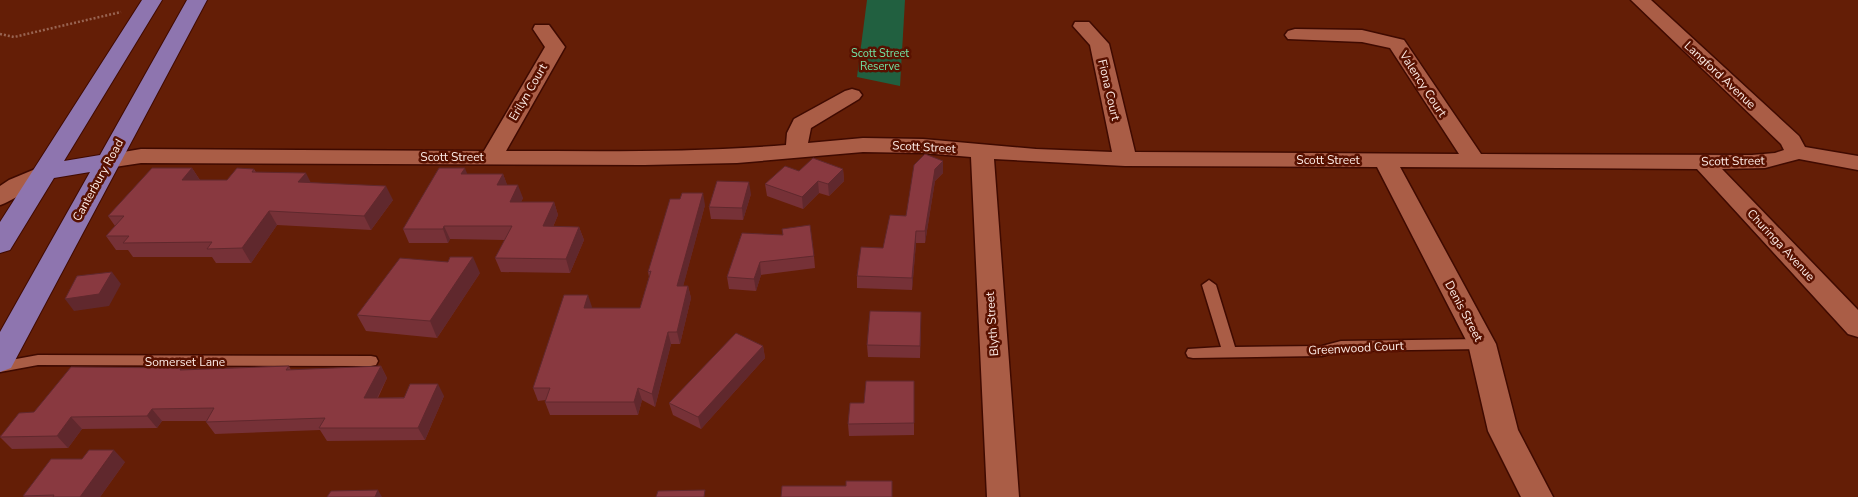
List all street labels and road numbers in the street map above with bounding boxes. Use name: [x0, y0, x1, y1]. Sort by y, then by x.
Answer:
street label: Langford Avenue: [1681, 38, 1759, 112]
street label: Valency Court: [1395, 47, 1451, 121]
street label: Fiona Court: [1094, 58, 1124, 123]
street label: Erilyn Court: [505, 60, 551, 123]
street label: Canterbury Road: [69, 136, 127, 224]
street label: Scott Street: [892, 137, 957, 157]
street label: Scott Street: [420, 149, 485, 165]
street label: Scott Street: [1296, 152, 1361, 168]
street label: Scott Street: [1701, 152, 1766, 170]
street label: Churinga Avenue: [1743, 206, 1819, 284]
street label: Denis Street: [1441, 278, 1487, 345]
street label: Blyth Street: [982, 290, 1002, 357]
street label: Greenwood Court: [1308, 337, 1405, 358]
street label: Somerset Lane: [145, 354, 225, 370]

